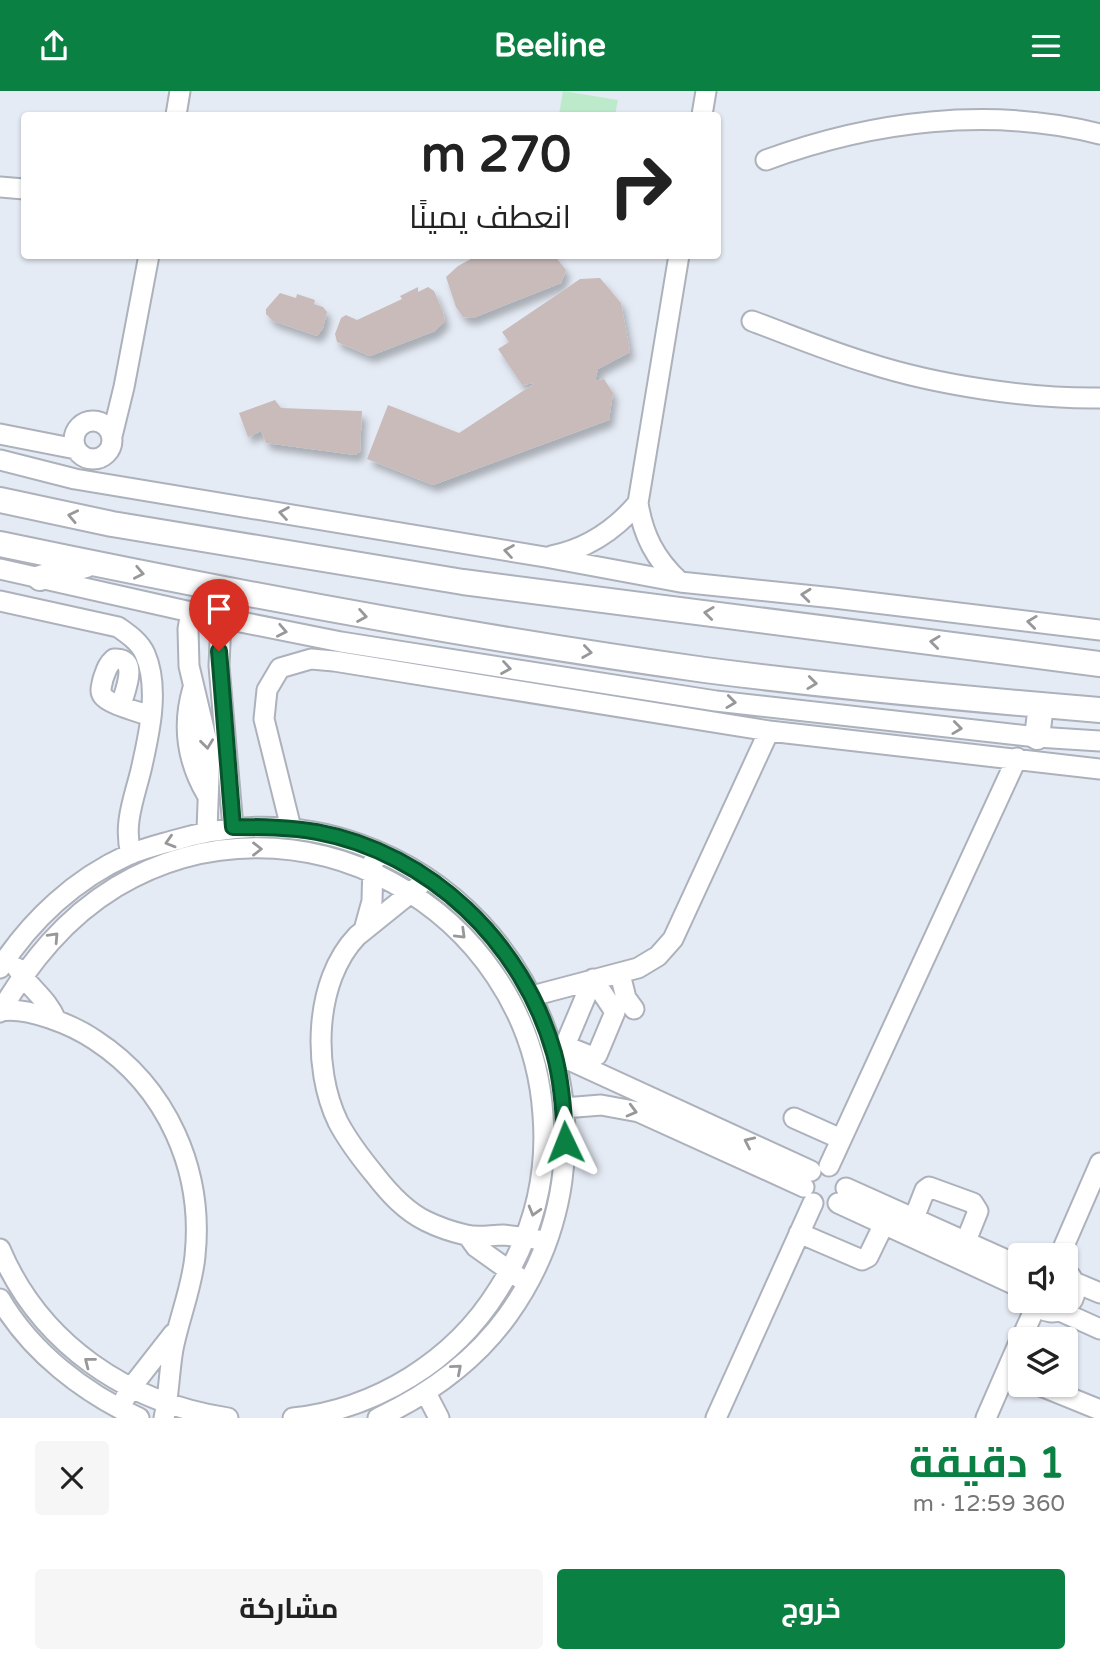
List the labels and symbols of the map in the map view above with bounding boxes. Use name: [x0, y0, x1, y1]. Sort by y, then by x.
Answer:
one-way arrow: [279, 506, 290, 521]
one-way arrow: [67, 509, 79, 524]
one-way arrow: [503, 544, 515, 559]
one-way arrow: [133, 564, 145, 579]
pin: [189, 579, 249, 651]
one-way arrow: [801, 588, 812, 603]
one-way arrow: [704, 606, 715, 621]
one-way arrow: [356, 608, 368, 623]
one-way arrow: [1026, 614, 1038, 629]
one-way arrow: [276, 622, 288, 637]
one-way arrow: [929, 635, 941, 650]
one-way arrow: [581, 644, 593, 659]
one-way arrow: [501, 660, 512, 675]
one-way arrow: [806, 675, 818, 690]
one-way arrow: [726, 695, 737, 710]
one-way arrow: [952, 721, 963, 736]
one-way arrow: [199, 738, 214, 750]
one-way arrow: [164, 833, 176, 848]
one-way arrow: [252, 841, 263, 857]
one-way arrow: [453, 925, 466, 938]
one-way arrow: [45, 932, 58, 945]
one-way arrow: [626, 1103, 638, 1117]
position arrow: [528, 1105, 602, 1179]
one-way arrow: [744, 1136, 756, 1150]
one-way arrow: [527, 1205, 542, 1217]
one-way arrow: [84, 1358, 97, 1370]
one-way arrow: [448, 1365, 461, 1377]

